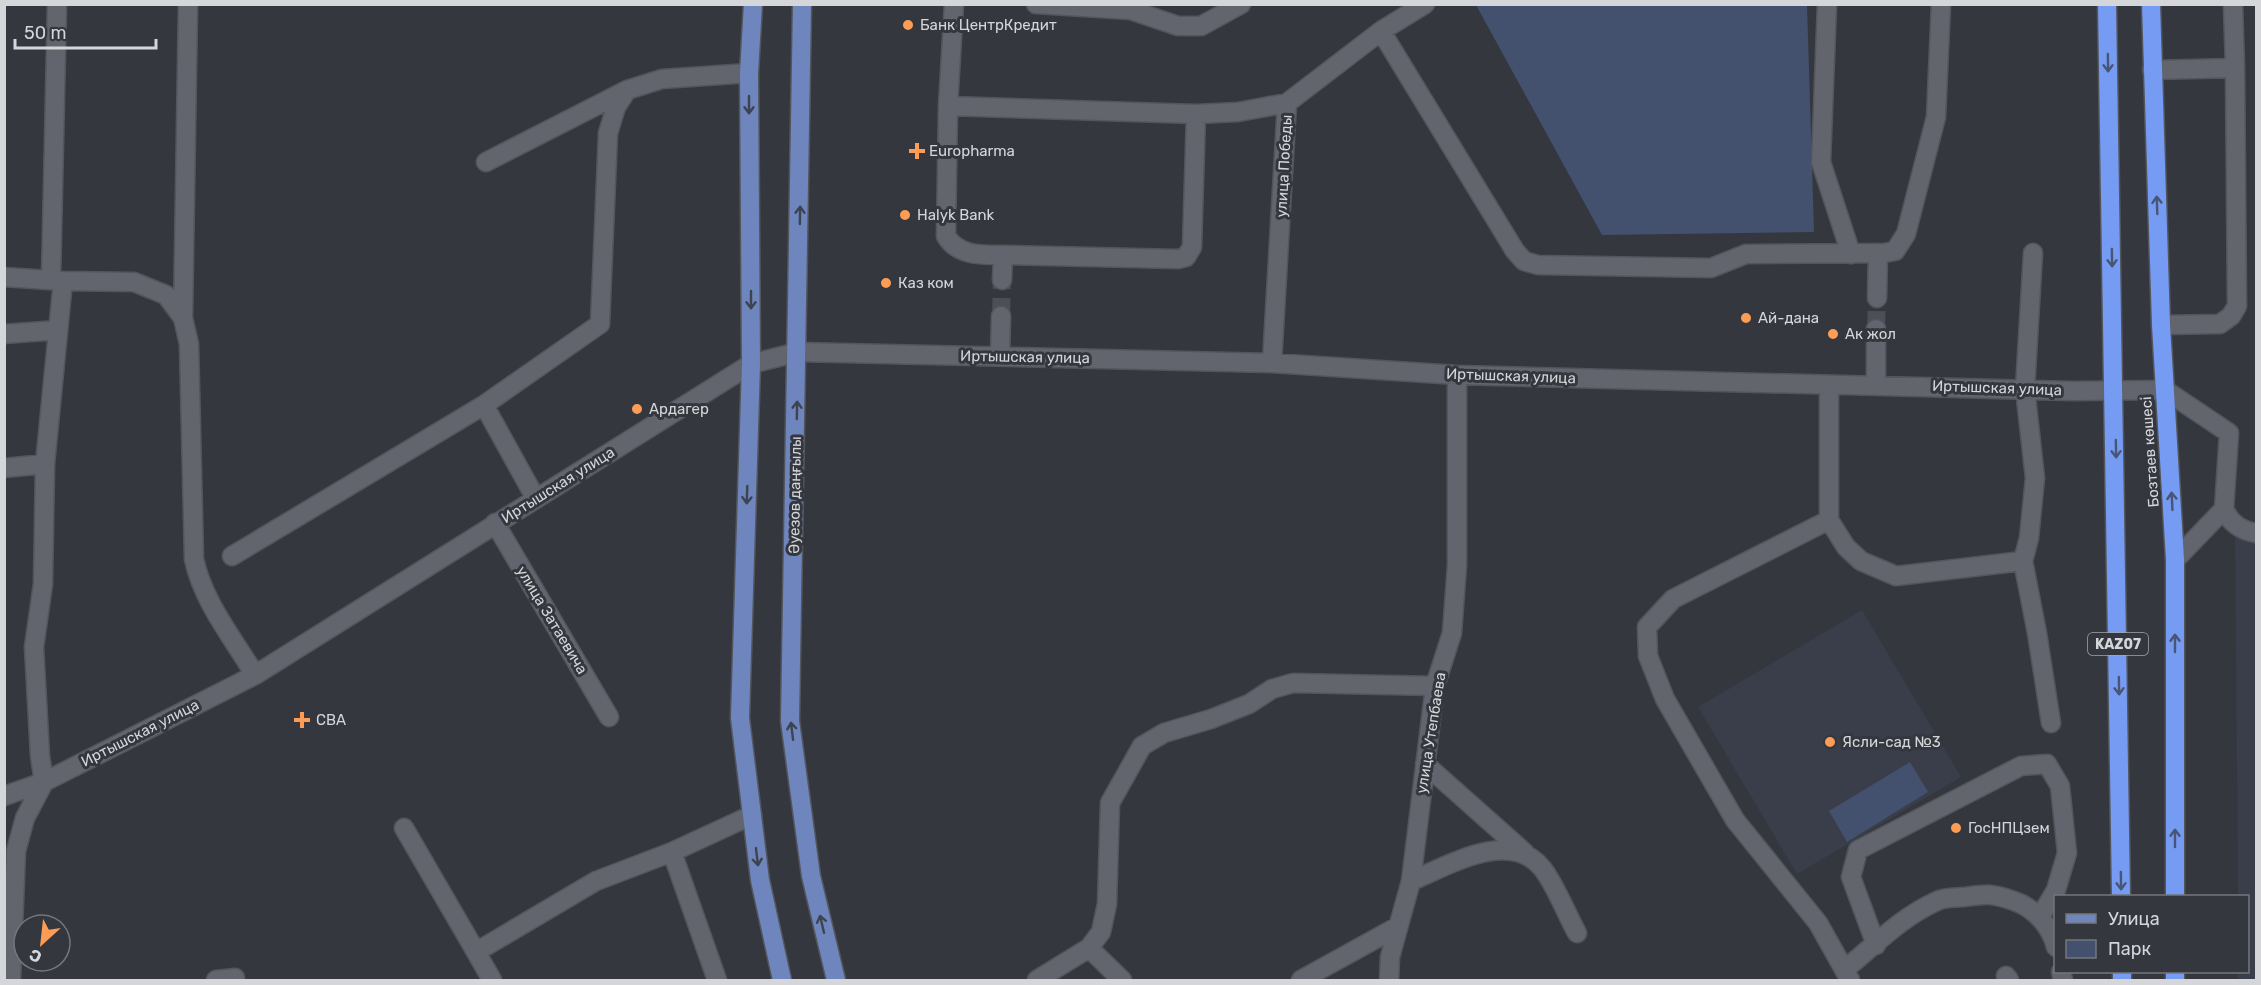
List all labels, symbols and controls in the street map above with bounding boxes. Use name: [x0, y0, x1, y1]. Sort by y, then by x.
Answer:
scale bar: [15, 12, 156, 50]
place label: Банк ЦентрКредит: [920, 16, 1057, 34]
marker: Банк ЦентрКредит: [901, 18, 915, 32]
text: 50 m: [24, 22, 67, 44]
one-way arrow: [2103, 52, 2114, 72]
one-way arrow: [743, 94, 755, 114]
street label: улица Победы: [1272, 114, 1296, 218]
place label: Europharma: [929, 142, 1015, 160]
marker: Europharma: [910, 144, 924, 158]
one-way arrow: [2151, 196, 2163, 216]
one-way arrow: [794, 206, 806, 226]
place label: Halyk Bank: [917, 206, 995, 224]
marker: Halyk Bank: [898, 208, 912, 222]
one-way arrow: [2106, 247, 2118, 267]
place label: Каз ком: [898, 274, 954, 292]
marker: Каз ком: [879, 276, 893, 290]
one-way arrow: [745, 289, 757, 309]
place label: Ай-дана: [1758, 309, 1819, 327]
marker: Ай-дана: [1739, 311, 1753, 325]
place label: Ак жол: [1845, 325, 1896, 343]
marker: Ак жол: [1826, 327, 1840, 341]
street label: Иртышская улица: [960, 347, 1090, 367]
street label: Иртышская улица: [1446, 365, 1576, 387]
street label: Иртышская улица: [1932, 377, 2062, 399]
street label: Бозтаев көшесі: [2137, 396, 2163, 508]
place label: Ардагер: [649, 400, 709, 418]
one-way arrow: [791, 401, 803, 421]
marker: Ардагер: [630, 402, 644, 416]
street label: Әуезов даңғылы: [785, 436, 805, 554]
one-way arrow: [2110, 439, 2122, 459]
street label: Иртышская улица: [498, 443, 618, 527]
one-way arrow: [741, 484, 753, 504]
one-way arrow: [2166, 492, 2177, 512]
street label: улица Затаевича: [513, 563, 591, 677]
road number: KAZ07: [2088, 633, 2148, 655]
one-way arrow: [2169, 634, 2181, 654]
street label: улица Утепбаева: [1413, 671, 1449, 795]
one-way arrow: [2113, 676, 2124, 696]
street label: Иртышская улица: [78, 696, 202, 770]
marker: СВА: [293, 711, 311, 729]
place label: СВА: [316, 711, 346, 729]
one-way arrow: [786, 722, 797, 742]
place label: Ясли-сад №3: [1842, 733, 1941, 751]
marker: Ясли-сад №3: [1823, 735, 1837, 749]
place label: ГосНПЦзем: [1968, 819, 2050, 837]
marker: ГосНПЦзем: [1949, 821, 1963, 835]
one-way arrow: [2169, 829, 2181, 849]
one-way arrow: [752, 846, 763, 866]
one-way arrow: [2115, 871, 2127, 891]
legend: [2054, 895, 2249, 973]
text: Улица: [2108, 908, 2160, 930]
north arrow: [12, 913, 72, 973]
one-way arrow: [816, 914, 828, 933]
text: Парк: [2108, 938, 2152, 960]
text: С: [26, 945, 45, 967]

